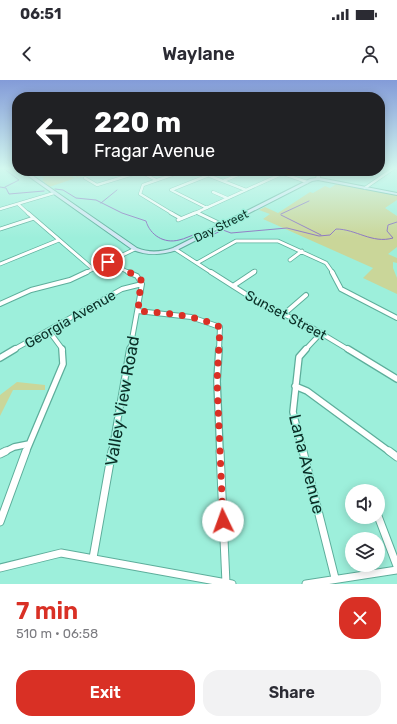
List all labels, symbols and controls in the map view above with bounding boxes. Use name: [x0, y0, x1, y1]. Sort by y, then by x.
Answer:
text: 06:51: [20, 5, 61, 23]
icon: back: [16, 43, 38, 65]
text: Waylane: [162, 43, 235, 65]
icon: person: [359, 43, 381, 65]
text: 220 m: [94, 106, 181, 139]
icon: left: [28, 108, 80, 160]
text: Fragar Avenue: [94, 140, 215, 162]
street label: Day Street: [192, 207, 251, 245]
pin: [91, 245, 125, 279]
icon: arrive: [97, 251, 119, 273]
street label: Georgia Avenue: [22, 286, 119, 352]
street label: Sunset Street: [242, 287, 330, 344]
street label: Valley View Road: [101, 334, 143, 468]
street label: Lana Avenue: [285, 412, 329, 516]
map controls: [345, 484, 385, 572]
button: sound: [345, 484, 385, 524]
position arrow: [202, 500, 244, 542]
button: layers: [345, 532, 385, 572]
text: 7 min: [16, 597, 78, 625]
button: close: [339, 597, 381, 639]
text: 510 m · 06:58: [16, 626, 98, 641]
button: Exit: [16, 670, 195, 716]
button: Share: [203, 670, 381, 716]

